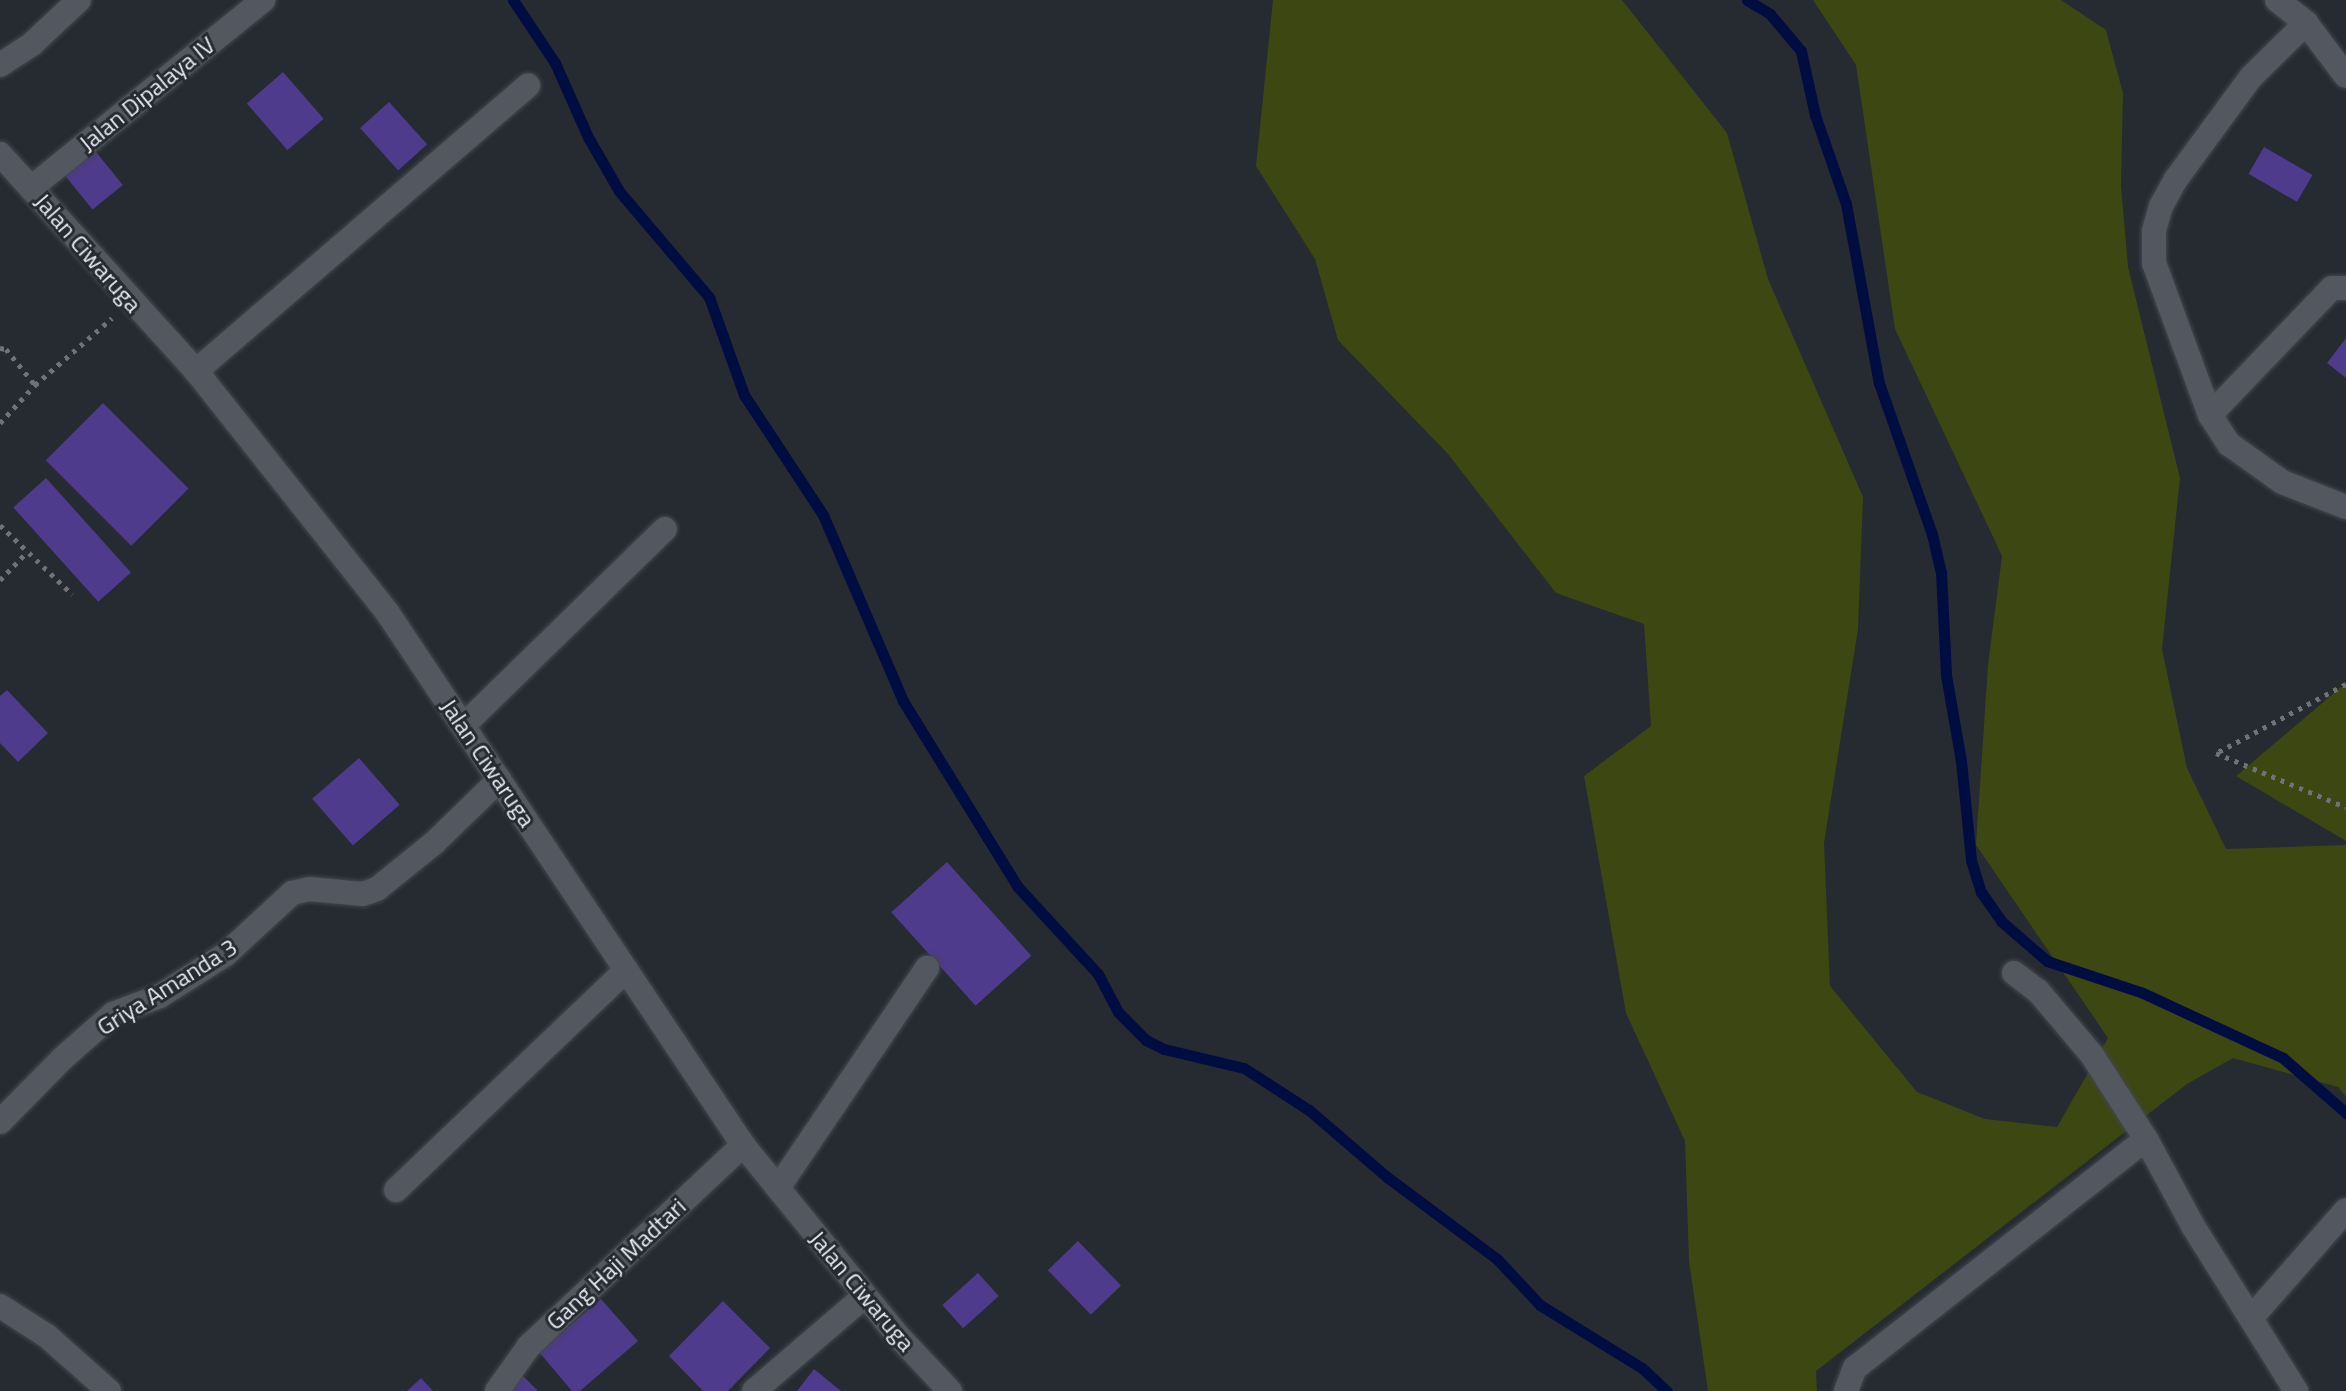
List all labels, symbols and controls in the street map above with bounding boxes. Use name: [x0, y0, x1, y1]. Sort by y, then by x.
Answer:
street label: Jalan Dipalaya IV: [73, 31, 221, 157]
street label: Jalan Ciwaruga: [28, 187, 148, 319]
street label: Jalan Ciwaruga: [435, 693, 541, 833]
street label: Griya Amanda 3: [92, 932, 242, 1042]
street label: Gang Haji Madtari: [540, 1192, 692, 1336]
street label: Jalan Ciwaruga: [803, 1225, 921, 1357]

